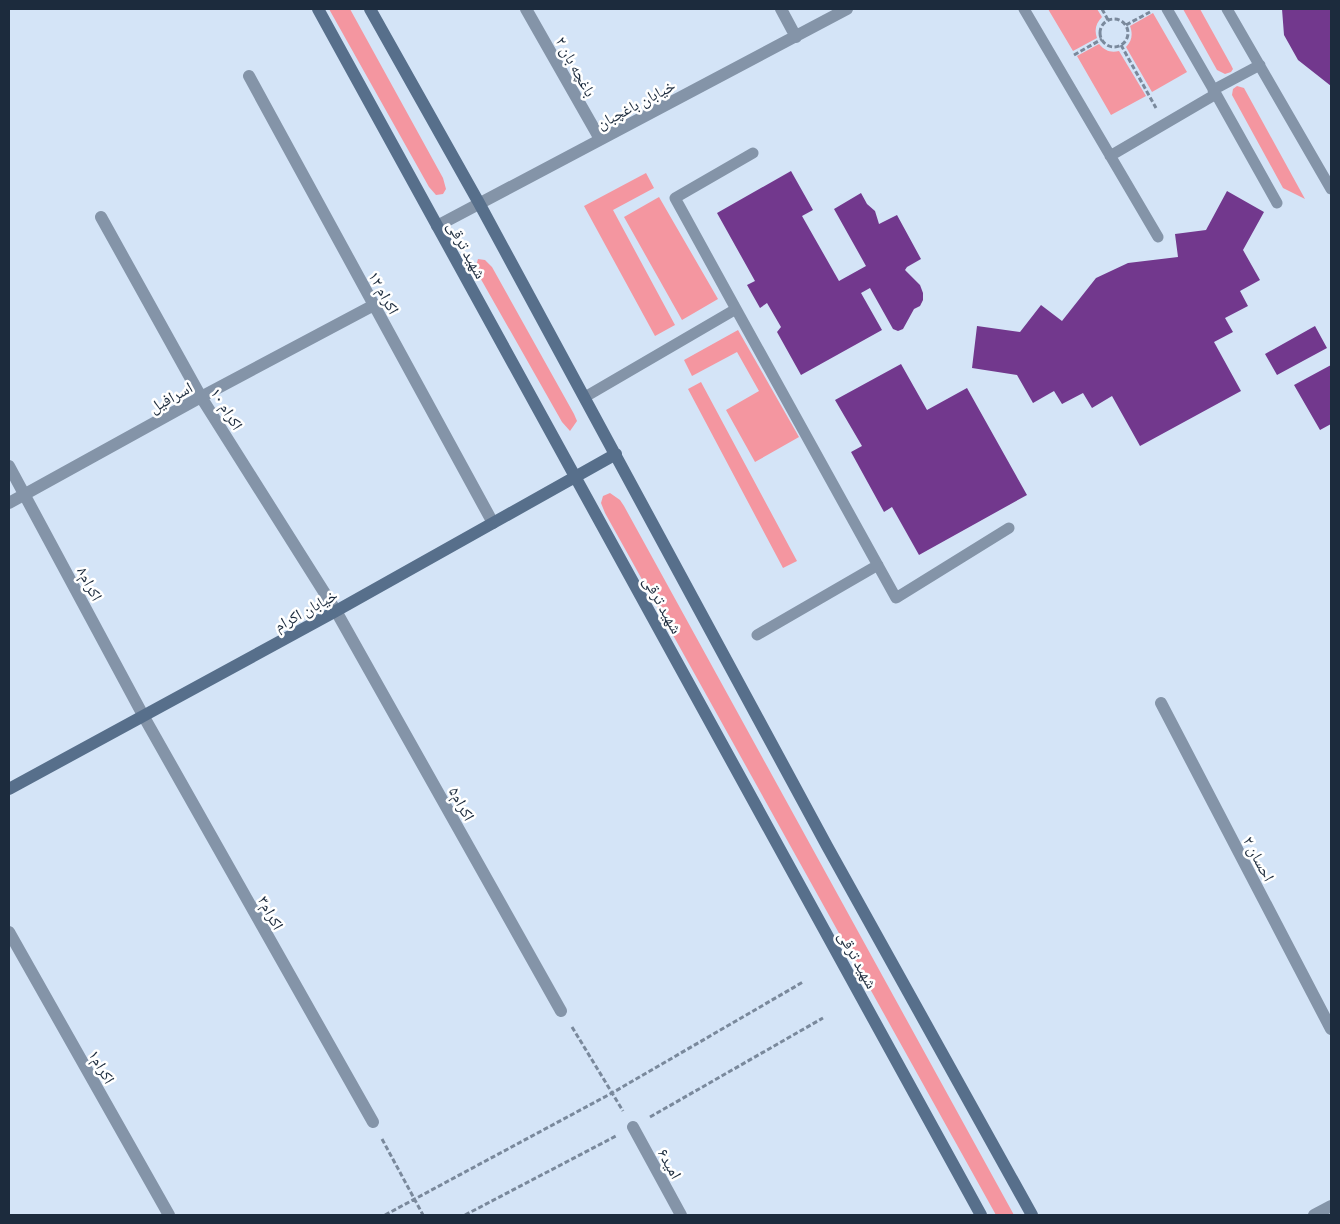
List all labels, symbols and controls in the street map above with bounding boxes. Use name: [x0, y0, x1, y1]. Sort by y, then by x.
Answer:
street label: باغچه بان ۲: [551, 31, 603, 101]
street label: خیابان باغچبان: [591, 72, 679, 134]
street label: شهید ترقی: [442, 216, 494, 282]
street label: اکرام ۱۲: [363, 266, 407, 318]
street label: اسرافیل: [144, 374, 196, 418]
street label: اکرام ۱۰: [206, 382, 250, 434]
street label: اکرام۸: [72, 562, 110, 604]
street label: شهید ترقی: [638, 571, 690, 637]
street label: خیابان اکرام: [269, 582, 341, 636]
street label: اکرام۵: [444, 782, 482, 824]
street label: احسان ۲: [1238, 831, 1282, 885]
street label: اکرام۳: [253, 891, 291, 933]
street label: شهید ترقی: [833, 926, 885, 992]
street label: اکرام۱: [84, 1045, 122, 1087]
street label: امید۶: [653, 1143, 689, 1183]

